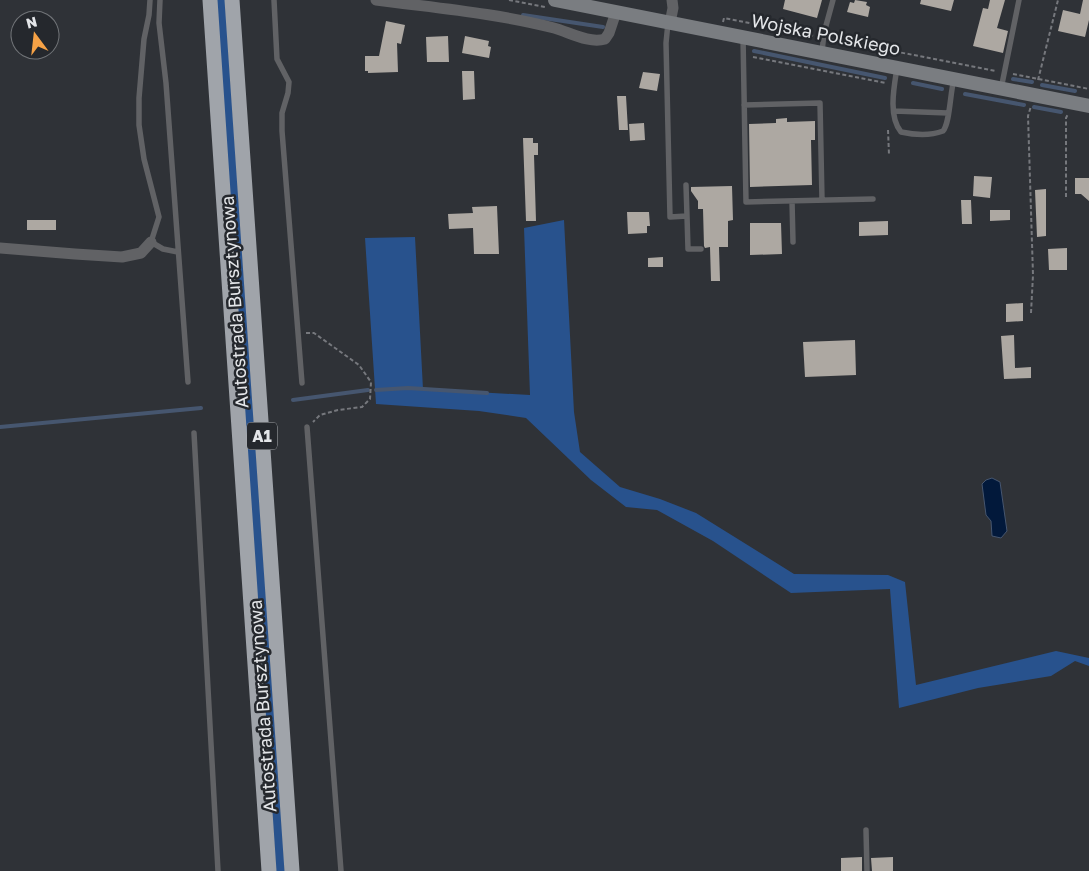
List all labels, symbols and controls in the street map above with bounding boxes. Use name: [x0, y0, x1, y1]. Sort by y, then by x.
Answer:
street label: Wojska Polskiego: [750, 9, 902, 59]
north arrow: [10, 10, 60, 60]
text: N: [24, 12, 39, 32]
street label: Autostrada Bursztynowa: [216, 195, 252, 409]
road number: A1: [247, 422, 277, 450]
street label: Autostrada Bursztynowa: [244, 599, 280, 813]

